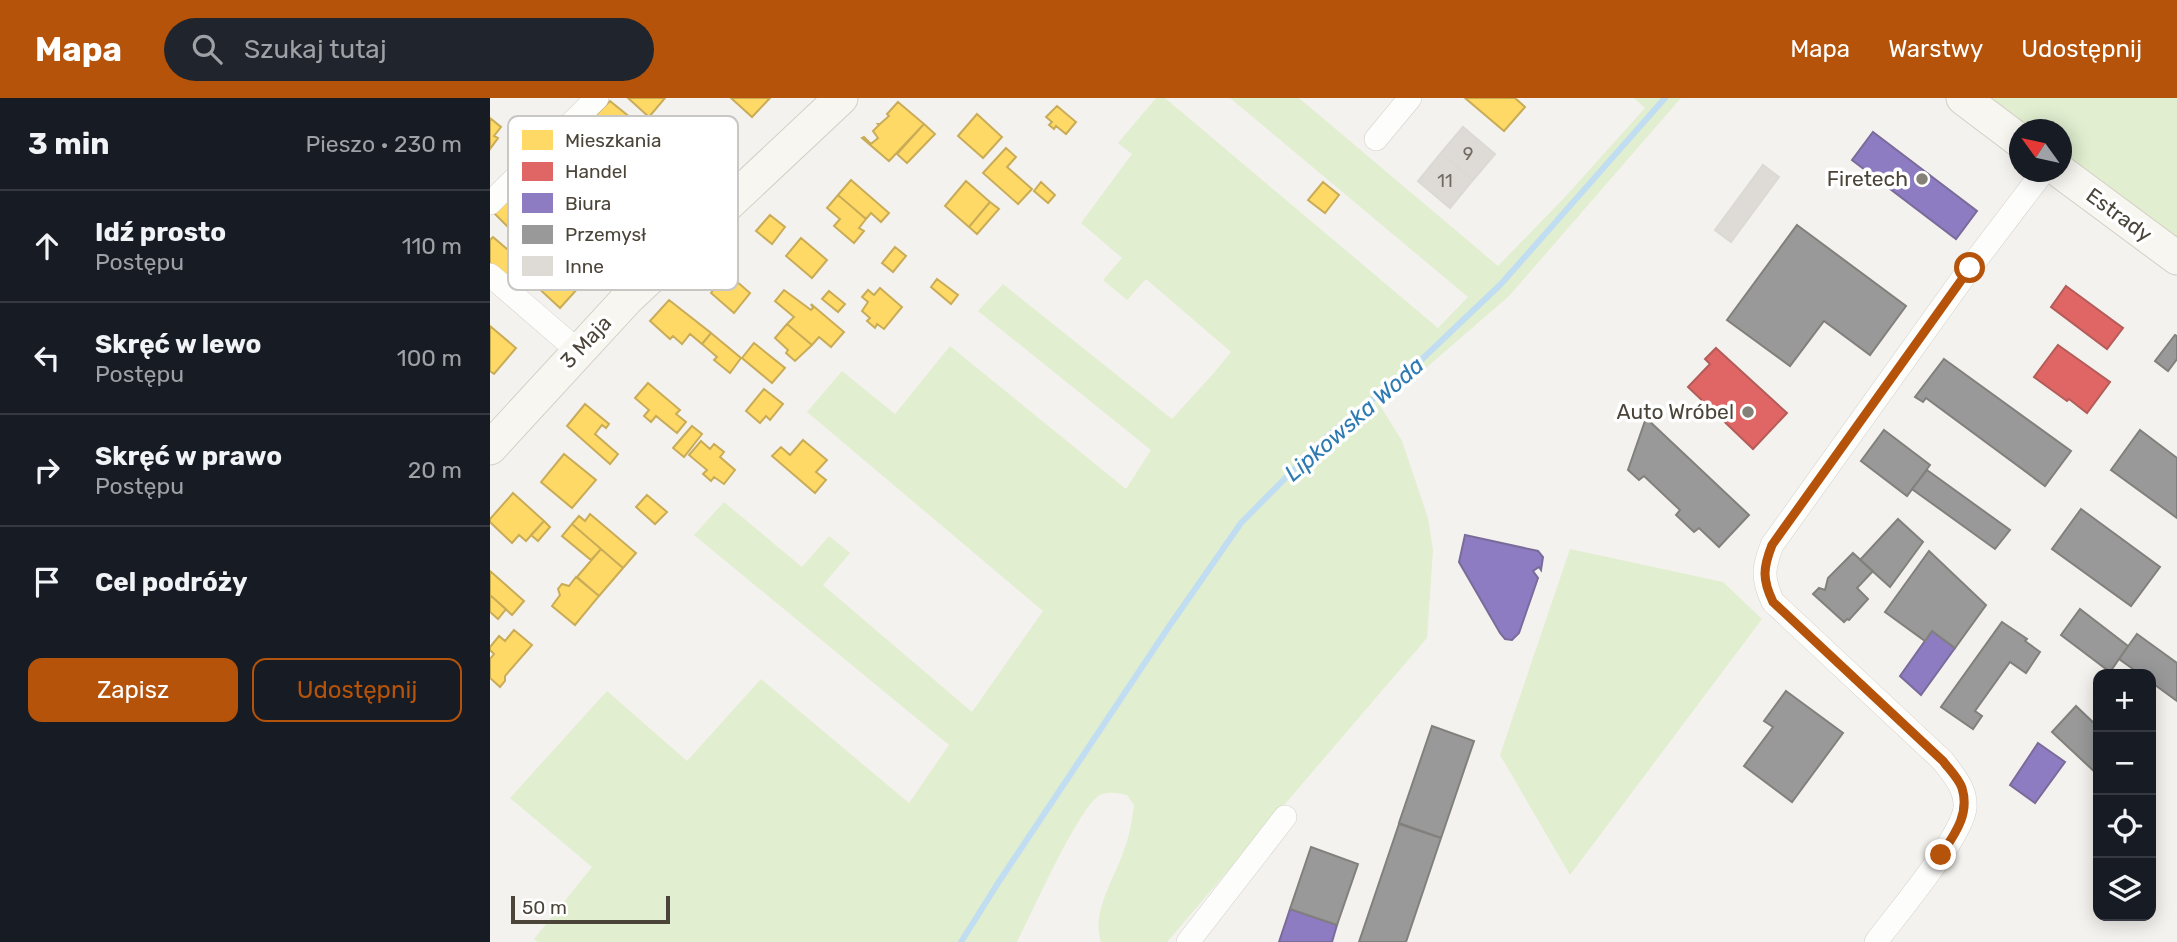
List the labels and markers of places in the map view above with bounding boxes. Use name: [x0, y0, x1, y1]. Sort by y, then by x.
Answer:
place label: Firetech: [1827, 166, 1908, 191]
marker: Firetech: [1914, 171, 1930, 187]
place label: Auto Wróbel: [1617, 399, 1734, 424]
marker: Auto Wróbel: [1740, 404, 1756, 420]

